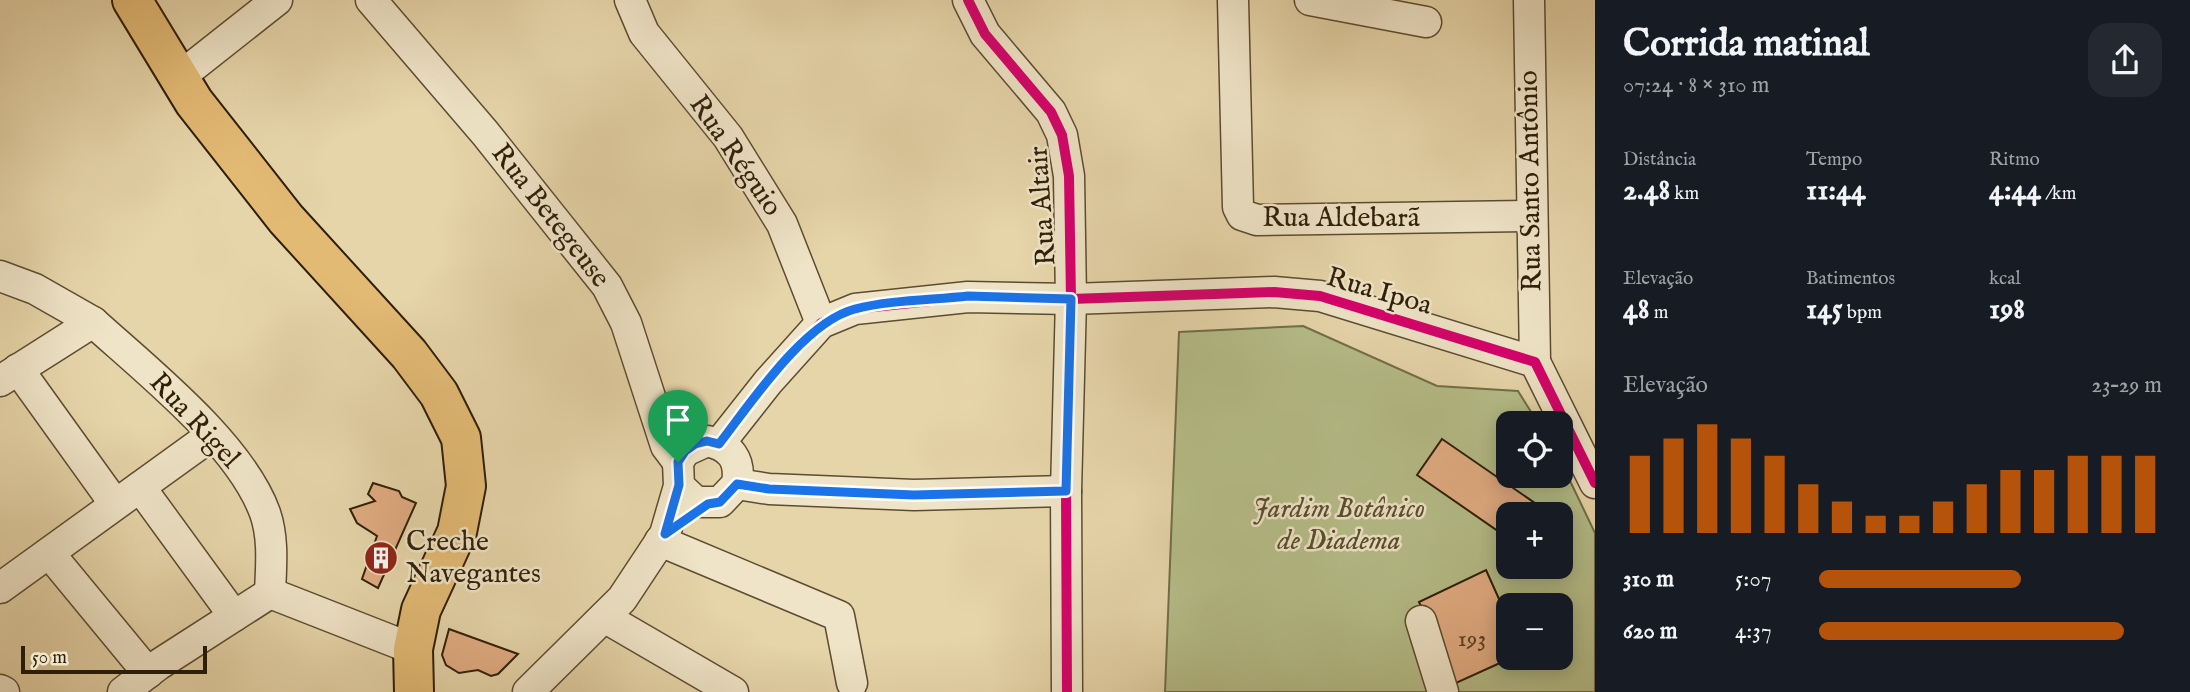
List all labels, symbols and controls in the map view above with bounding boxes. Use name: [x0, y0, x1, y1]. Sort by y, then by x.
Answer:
text: Corrida matinal: [1623, 21, 1869, 69]
button: share: [2088, 23, 2162, 97]
street label: Rua Santo Antônio: [1512, 70, 1550, 292]
text: 07:24 · 8 × 310 m: [1623, 71, 1769, 100]
street label: Rua Réguio: [680, 89, 790, 223]
street label: Rua Betegeuse: [483, 137, 617, 295]
street label: Rua Altair: [1021, 145, 1065, 267]
text: Distância: [1623, 148, 1696, 172]
text: Tempo: [1806, 148, 1862, 172]
text: Ritmo: [1989, 148, 2040, 172]
text: 2.48: [1623, 172, 1670, 210]
text: 11:44: [1806, 172, 1866, 210]
text: 4:44: [1989, 172, 2041, 210]
text: km: [1670, 182, 1699, 206]
text: /km: [2041, 182, 2077, 206]
street label: Rua Aldebarã: [1262, 201, 1421, 236]
street label: Rua Ipoa: [1322, 260, 1437, 324]
text: Elevação: [1623, 267, 1693, 291]
text: Batimentos: [1806, 267, 1895, 291]
text: kcal: [1989, 267, 2021, 291]
text: 48: [1623, 291, 1649, 329]
text: 145: [1806, 291, 1843, 329]
text: 198: [1989, 291, 2025, 329]
text: m: [1649, 301, 1668, 325]
text: bpm: [1843, 301, 1882, 325]
street label: Rua Rigel: [141, 366, 247, 476]
text: Elevação: [1623, 371, 1708, 400]
text: 23–29 m: [2091, 371, 2162, 400]
pin: [648, 390, 708, 462]
icon: arrive: [659, 401, 697, 439]
map controls: [1496, 411, 1573, 670]
button: locate: [1496, 411, 1573, 488]
park label: Jardim Botânico de Diadema: [1253, 492, 1425, 559]
button: +: [1496, 502, 1573, 579]
place label: Creche Navegantes: [406, 525, 541, 592]
building icon: Creche Navegantes: [362, 539, 400, 577]
text: 310 m: [1623, 565, 1674, 594]
text: 5:07: [1735, 565, 1771, 594]
button: −: [1496, 593, 1573, 670]
text: 620 m: [1623, 617, 1678, 646]
text: 4:37: [1735, 617, 1772, 646]
house number: 193: [1458, 624, 1486, 655]
scale bar: [21, 643, 206, 675]
text: 50 m: [32, 646, 67, 670]

